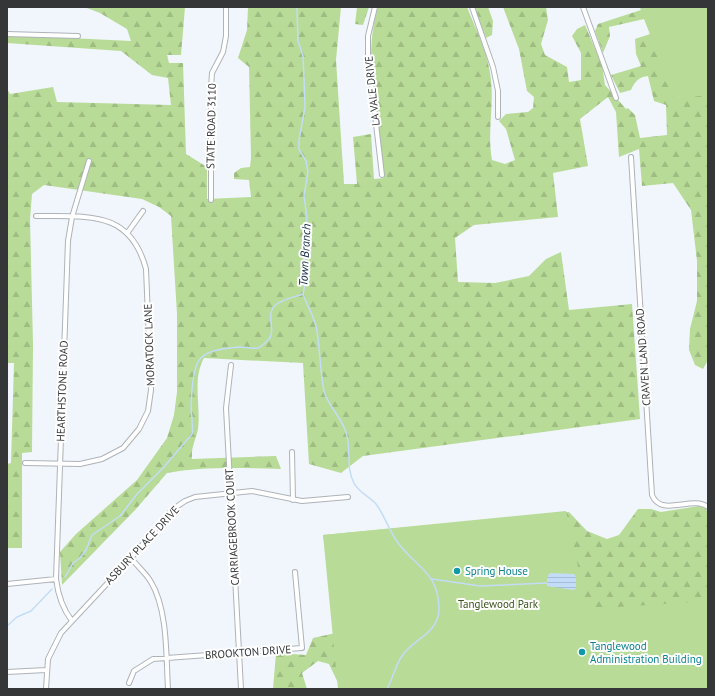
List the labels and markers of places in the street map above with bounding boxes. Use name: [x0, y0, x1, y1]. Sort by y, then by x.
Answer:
place label: Spring House: [465, 564, 528, 578]
marker: Spring House: [452, 566, 462, 576]
place label: Tanglewood Administration Building: [590, 639, 702, 666]
marker: Tanglewood Administration Building: [577, 647, 587, 657]

